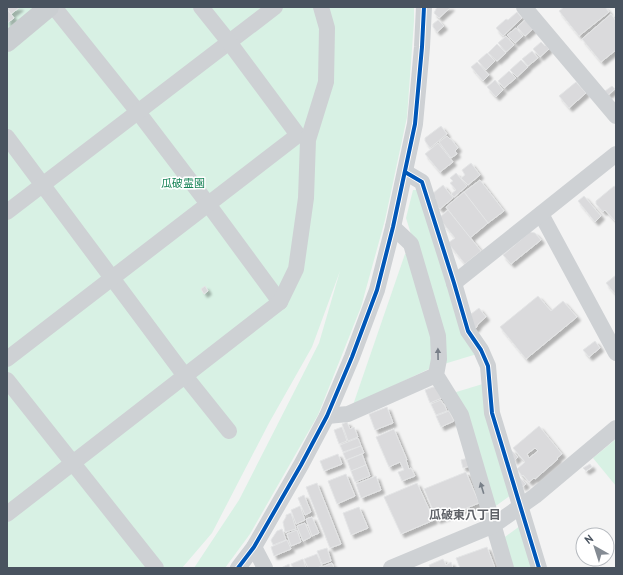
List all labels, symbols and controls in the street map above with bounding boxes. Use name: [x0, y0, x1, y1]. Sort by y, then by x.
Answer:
park label: 瓜破霊園: [161, 176, 205, 190]
one-way arrow: [435, 347, 441, 360]
one-way arrow: [479, 482, 485, 494]
district label: 瓜破東八丁目: [429, 507, 501, 522]
north arrow: [575, 527, 615, 567]
text: N: [581, 532, 596, 547]

